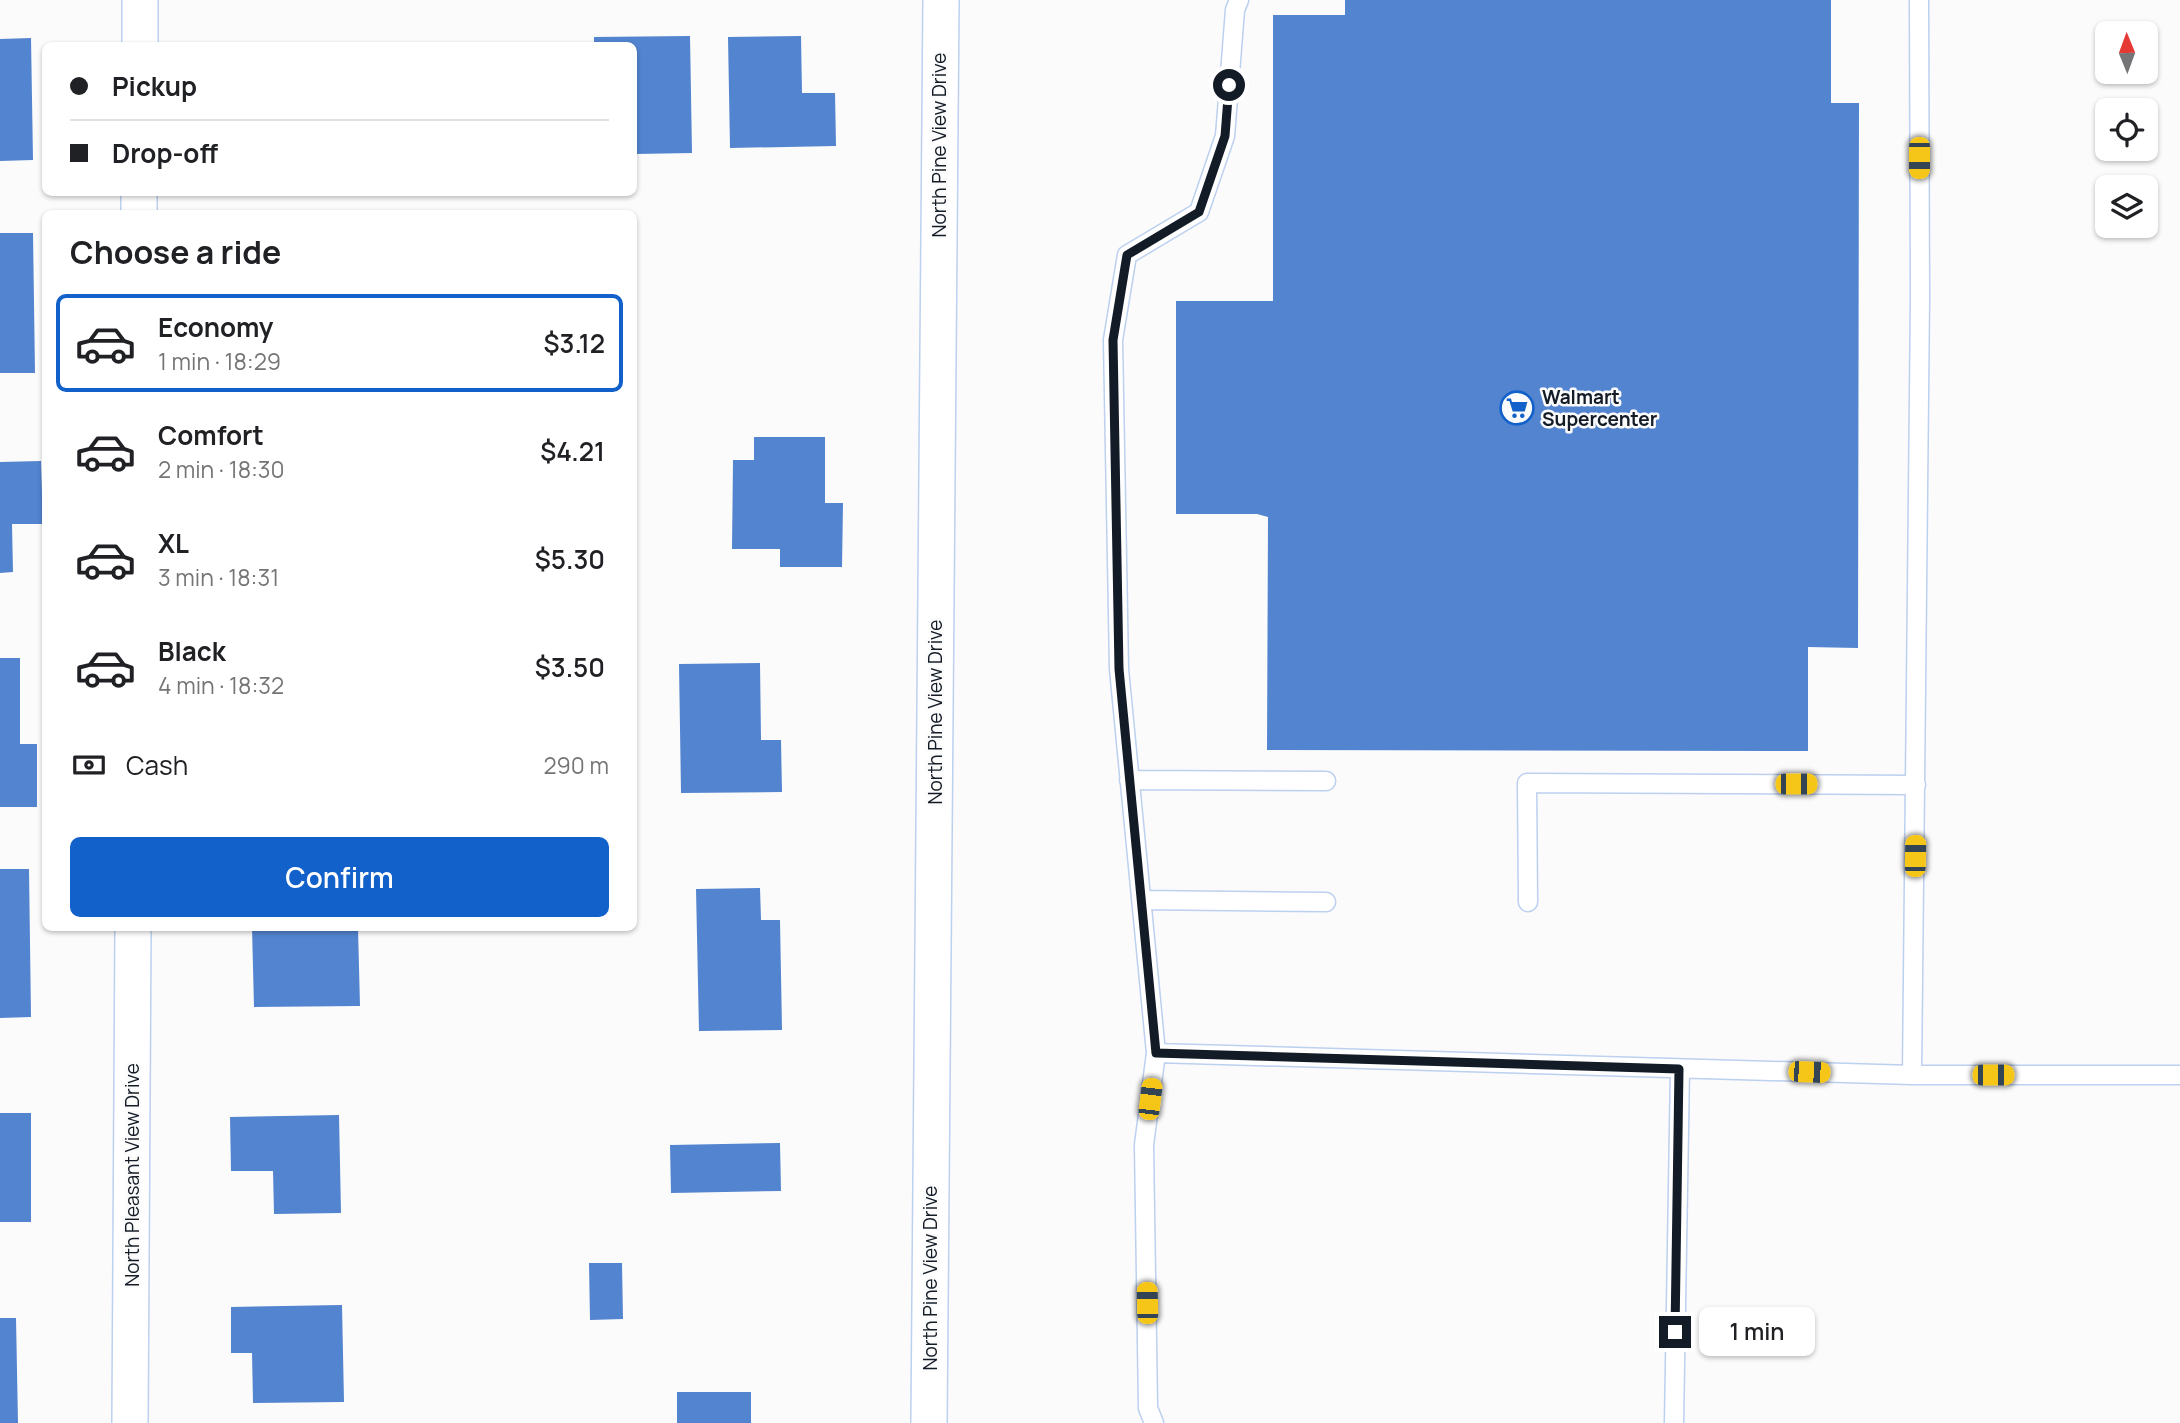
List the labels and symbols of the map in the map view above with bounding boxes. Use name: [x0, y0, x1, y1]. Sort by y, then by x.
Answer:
north arrow: [2095, 21, 2158, 84]
street label: North Pine View Drive: [926, 53, 952, 237]
route start: [1213, 69, 1245, 101]
car: [1909, 137, 1930, 179]
place label: Walmart Supercenter: [1542, 384, 1658, 432]
supermarket icon: Walmart Supercenter: [1498, 389, 1536, 427]
street label: North Pine View Drive: [922, 620, 948, 804]
car: [1776, 774, 1818, 795]
car: [1905, 835, 1926, 877]
car: [1788, 1061, 1831, 1083]
street label: North Pleasant View Drive: [119, 1063, 145, 1287]
car: [1973, 1065, 2015, 1086]
car: [1138, 1077, 1163, 1121]
street label: North Pine View Drive: [917, 1186, 943, 1370]
car: [1137, 1282, 1158, 1324]
callout: 1 min: [1700, 1308, 1815, 1356]
route end: [1659, 1316, 1691, 1348]

